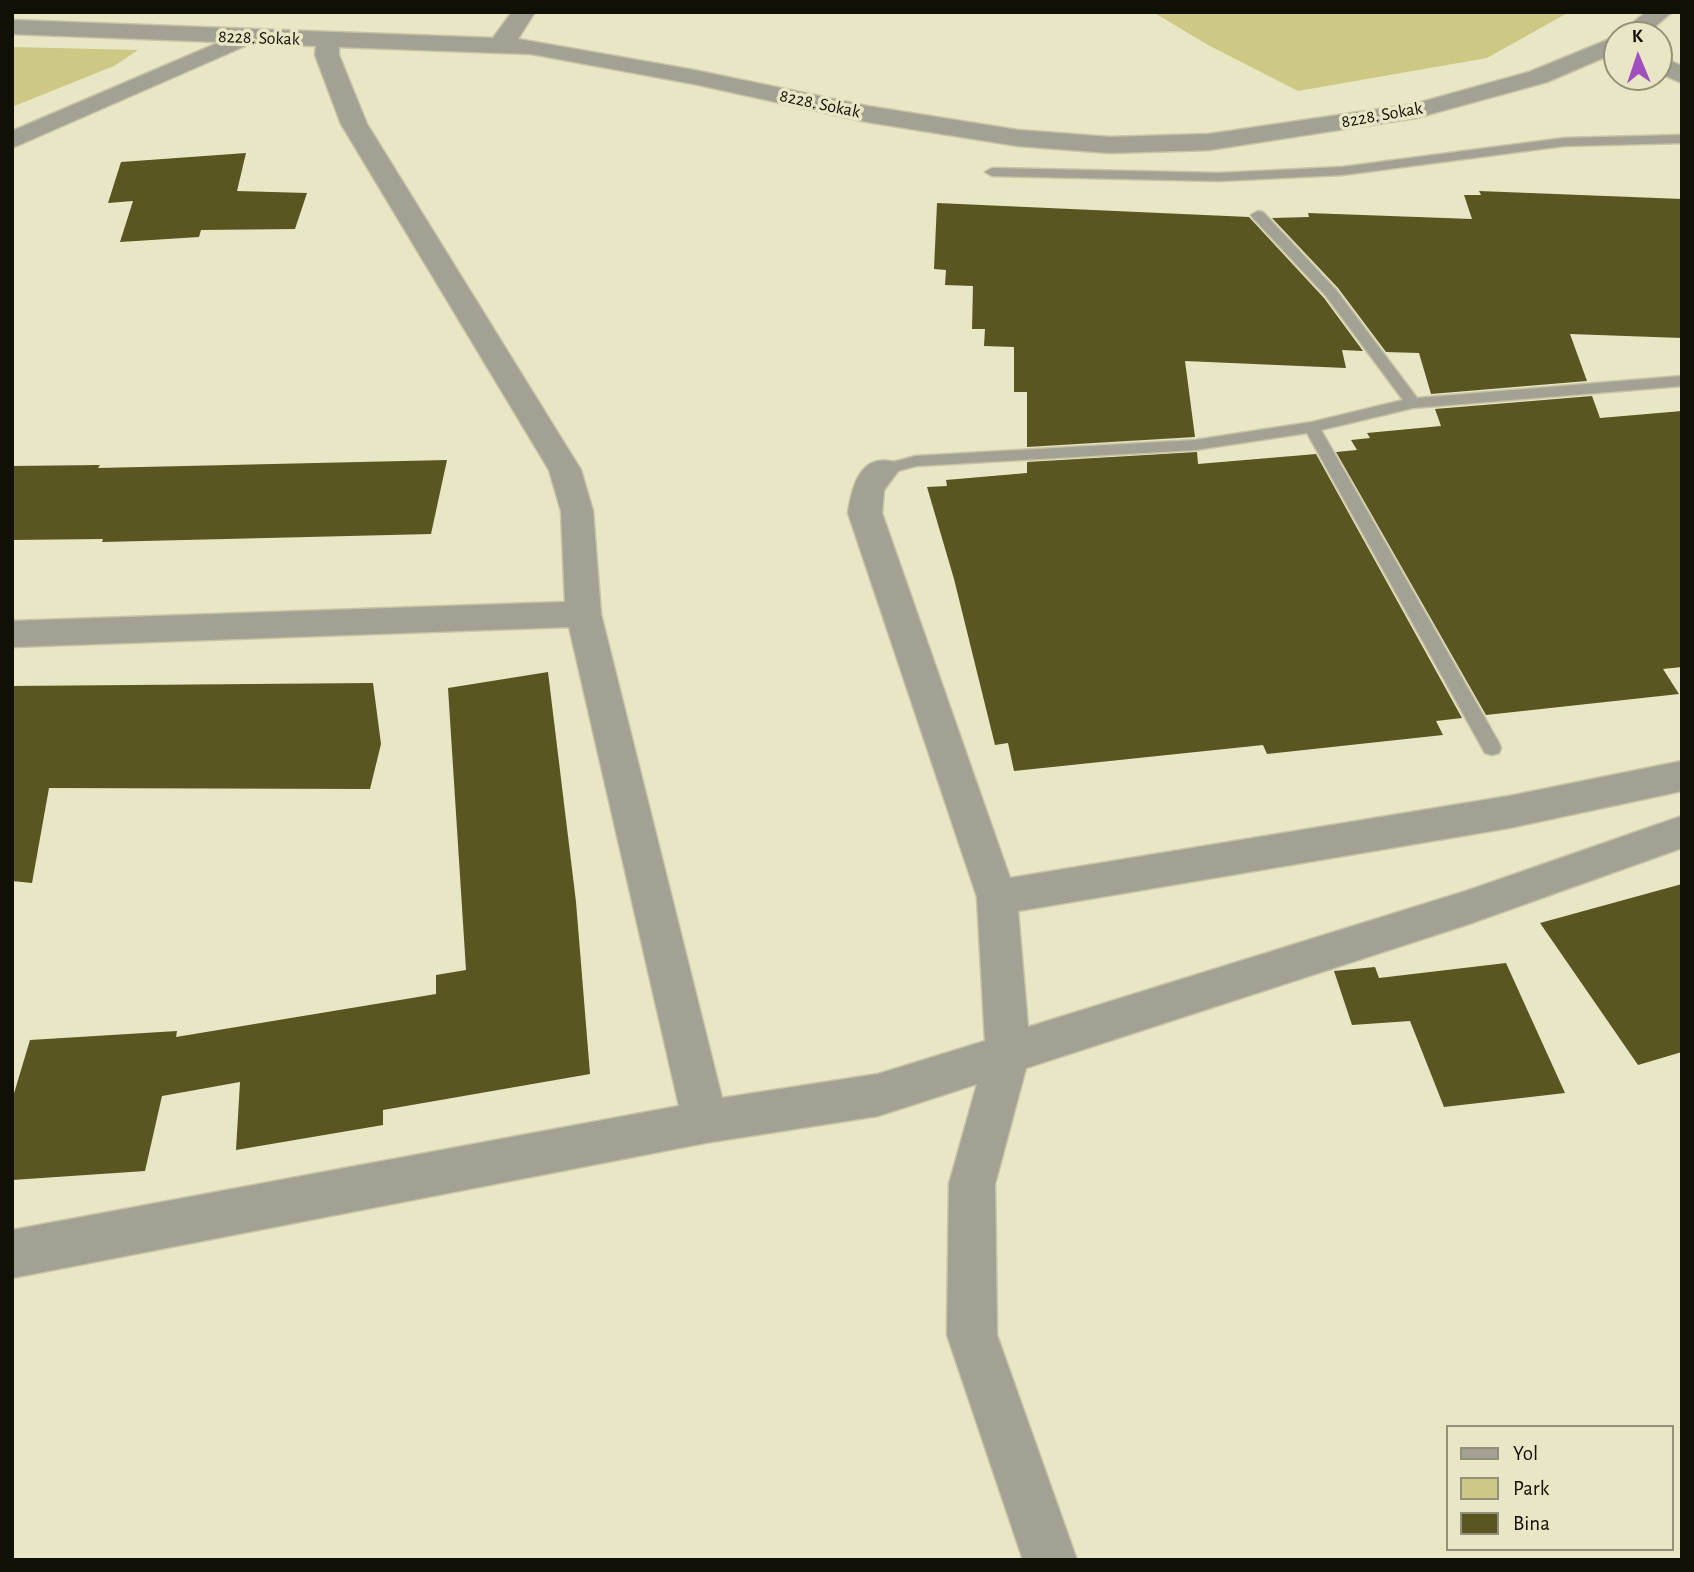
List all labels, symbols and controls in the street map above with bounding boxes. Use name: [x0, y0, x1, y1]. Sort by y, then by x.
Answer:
north arrow: [1603, 21, 1673, 91]
street label: 8228. Sokak: [218, 26, 300, 50]
text: K: [1631, 27, 1643, 46]
street label: 8228. Sokak: [778, 85, 862, 123]
street label: 8228. Sokak: [1340, 97, 1424, 133]
legend: [1446, 1425, 1673, 1551]
text: Yol: [1513, 1443, 1538, 1464]
text: Park: [1513, 1478, 1549, 1499]
text: Bina: [1513, 1513, 1550, 1534]

